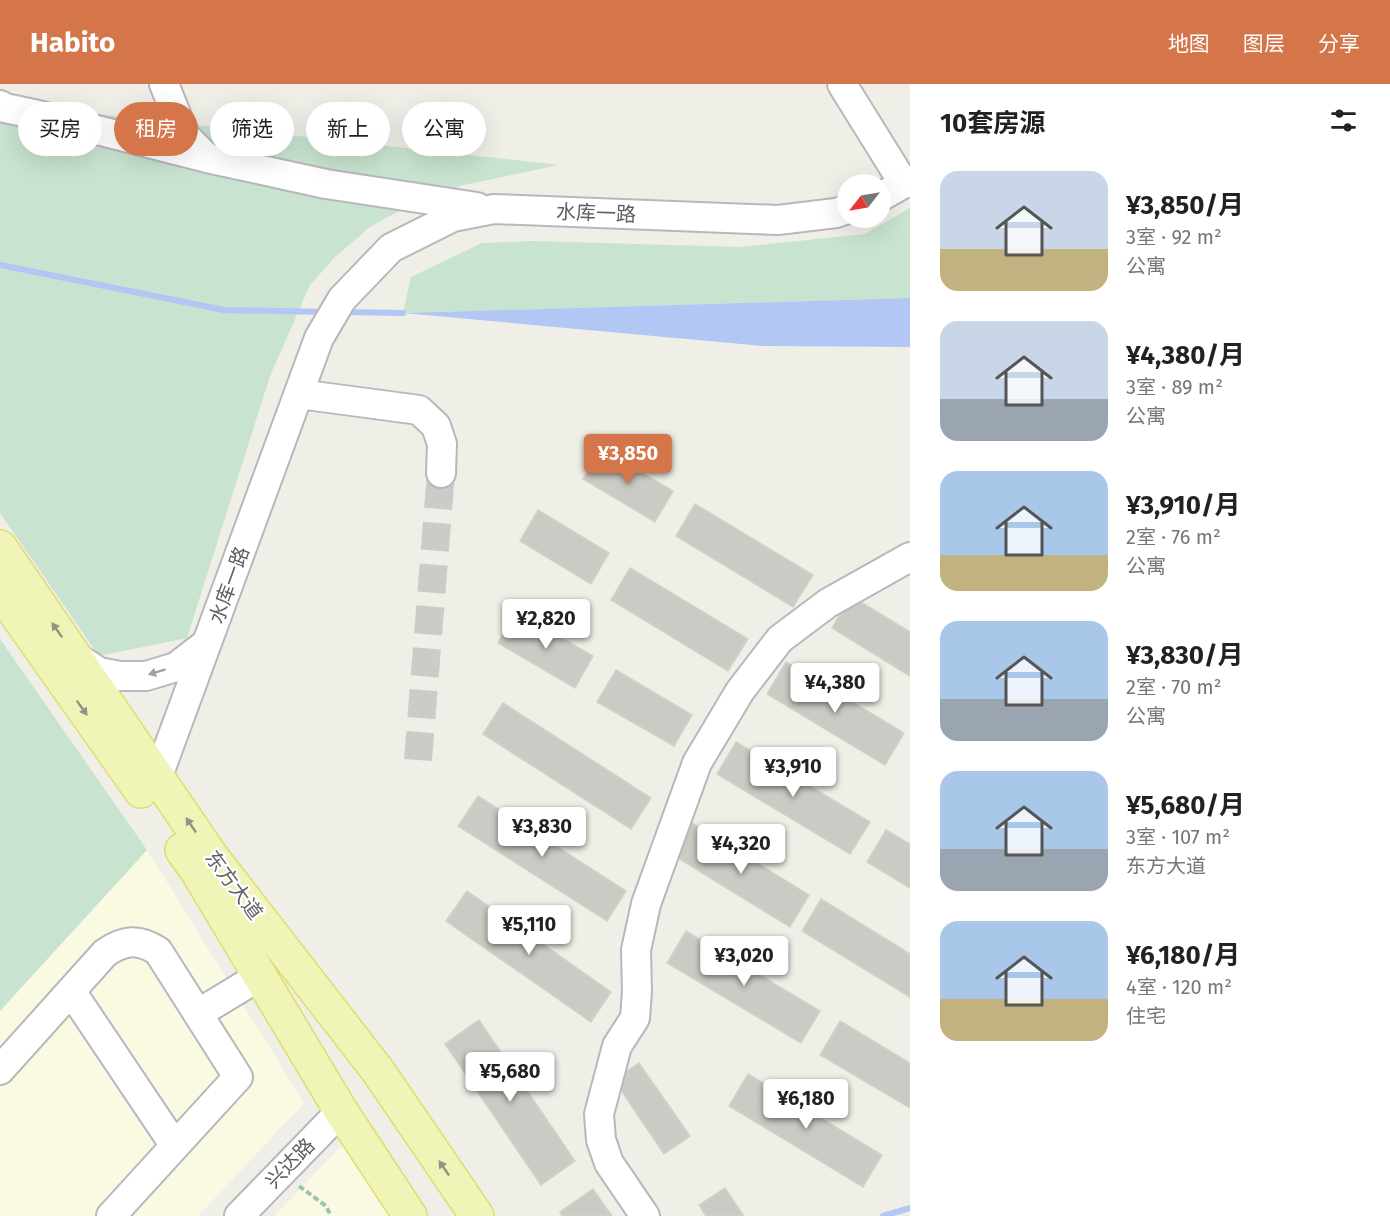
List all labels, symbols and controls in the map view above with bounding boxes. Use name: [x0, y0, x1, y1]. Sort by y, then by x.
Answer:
text: Habito: [30, 26, 115, 59]
text: 地图: [1168, 31, 1210, 57]
text: 图层: [1243, 31, 1285, 57]
text: 分享: [1318, 31, 1360, 57]
chip: 买房: [18, 102, 102, 156]
chip: 租房: [114, 102, 198, 156]
chip: 筛选: [210, 102, 294, 156]
chip: 新上: [306, 102, 390, 156]
chip: 公寓: [402, 102, 486, 156]
icon: filters: [1327, 104, 1360, 137]
text: 10套房源: [940, 108, 1045, 139]
north arrow: [837, 174, 891, 228]
map controls: [837, 174, 891, 228]
text: ¥3,850/月: [1126, 190, 1244, 221]
icon: home: [988, 195, 1060, 267]
street label: 水库一路: [556, 200, 636, 226]
text: 3室 · 92 m²: [1126, 225, 1222, 249]
text: 公寓: [1126, 254, 1166, 278]
text: ¥4,380/月: [1126, 340, 1245, 371]
icon: home: [988, 345, 1060, 417]
text: 3室 · 89 m²: [1126, 375, 1223, 399]
text: 公寓: [1126, 404, 1166, 428]
pin: ¥3,850: [579, 434, 677, 485]
text: ¥3,850: [598, 441, 658, 465]
text: ¥3,910/月: [1126, 490, 1240, 521]
icon: home: [988, 495, 1060, 567]
text: 2室 · 76 m²: [1126, 525, 1221, 549]
street label: 水库一路: [204, 543, 254, 627]
text: 公寓: [1126, 554, 1166, 578]
pin: ¥2,820: [497, 599, 595, 650]
text: ¥2,820: [516, 606, 576, 630]
one-way arrow: [51, 622, 63, 638]
text: ¥3,830/月: [1126, 640, 1244, 671]
icon: home: [988, 645, 1060, 717]
pin: ¥4,380: [786, 663, 884, 714]
one-way arrow: [148, 668, 166, 677]
text: ¥4,380: [804, 670, 866, 694]
text: 2室 · 70 m²: [1126, 675, 1221, 699]
one-way arrow: [76, 700, 87, 716]
text: 公寓: [1126, 704, 1166, 728]
pin: ¥3,910: [744, 747, 842, 798]
text: ¥3,910: [764, 754, 822, 778]
text: ¥5,680/月: [1126, 790, 1245, 821]
icon: home: [988, 795, 1060, 867]
pin: ¥3,830: [493, 807, 591, 858]
text: ¥3,830: [512, 814, 572, 838]
one-way arrow: [185, 818, 197, 834]
pin: ¥4,320: [692, 824, 790, 875]
text: 3室 · 107 m²: [1126, 825, 1230, 849]
text: ¥4,320: [711, 831, 771, 855]
street label: 东方大道: [200, 846, 268, 924]
text: 东方大道: [1126, 854, 1206, 878]
pin: ¥5,110: [480, 905, 578, 956]
text: ¥5,110: [502, 912, 556, 936]
pin: ¥3,020: [695, 936, 793, 987]
text: ¥6,180/月: [1126, 940, 1240, 971]
text: ¥3,020: [714, 943, 774, 967]
icon: home: [988, 945, 1060, 1017]
text: 4室 · 120 m²: [1126, 975, 1232, 999]
text: 住宅: [1126, 1004, 1166, 1028]
pin: ¥5,680: [461, 1052, 559, 1103]
text: ¥5,680: [479, 1059, 541, 1083]
pin: ¥6,180: [757, 1079, 855, 1130]
text: ¥6,180: [777, 1086, 835, 1110]
street label: 兴达路: [261, 1133, 319, 1193]
one-way arrow: [438, 1160, 450, 1176]

